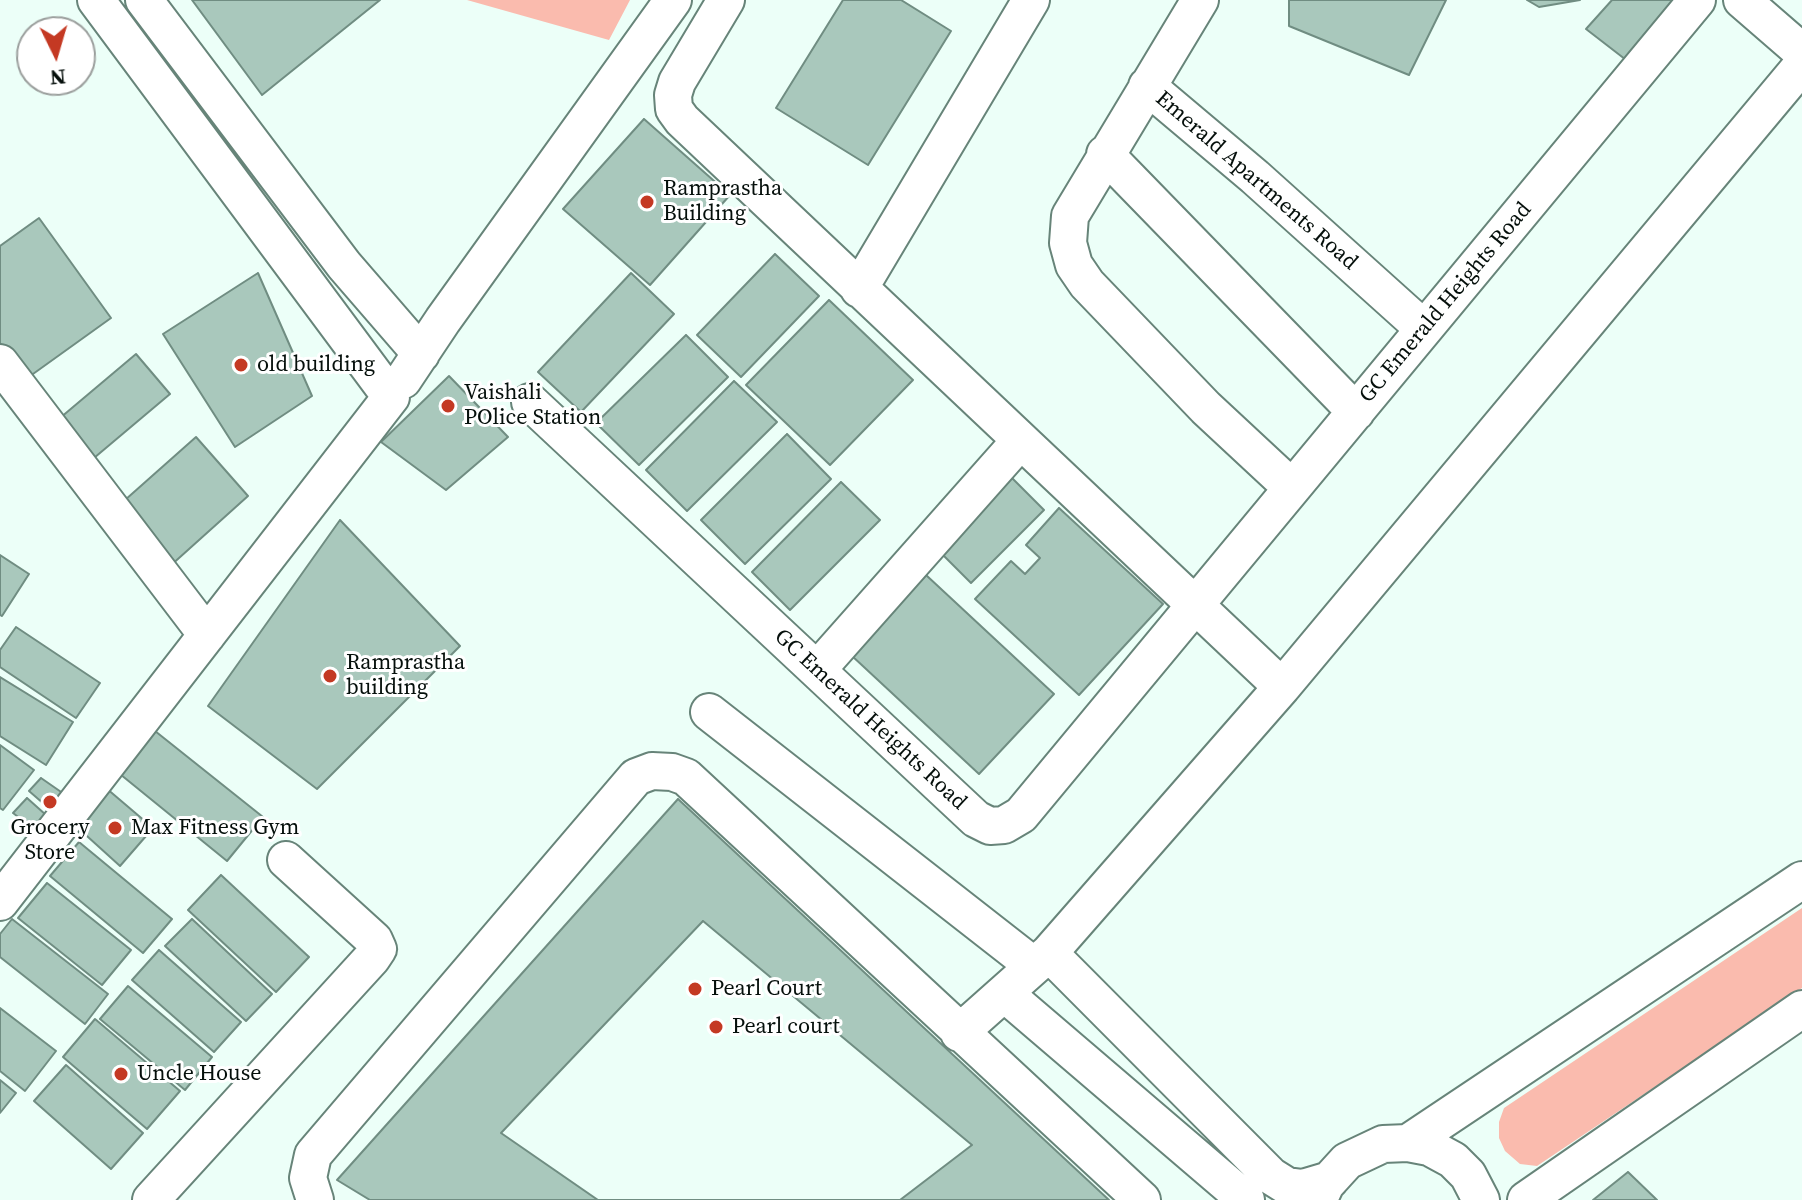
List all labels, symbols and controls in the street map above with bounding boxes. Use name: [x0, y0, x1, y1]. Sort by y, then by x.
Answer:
north arrow: [16, 16, 96, 96]
text: N: [49, 62, 67, 94]
street label: Emerald Apartments Road: [1149, 86, 1363, 276]
place label: Ramprastha Building: [663, 176, 782, 228]
marker: Ramprastha Building: [638, 193, 656, 211]
street label: GC Emerald Heights Road: [1354, 197, 1538, 409]
place label: old building: [257, 352, 375, 378]
marker: old building: [232, 356, 250, 374]
place label: Vaishali POlice Station: [464, 380, 601, 432]
marker: Vaishali POlice Station: [439, 397, 457, 415]
street label: GC Emerald Heights Road: [768, 624, 972, 816]
place label: Ramprastha building: [346, 650, 465, 702]
marker: Ramprastha building: [321, 667, 339, 685]
marker: Grocery Store: [41, 793, 59, 811]
place label: Grocery Store: [11, 815, 89, 866]
place label: Max Fitness Gym: [131, 815, 299, 841]
marker: Max Fitness Gym: [106, 819, 124, 837]
place label: Pearl Court: [711, 976, 822, 1002]
marker: Pearl Court: [686, 980, 704, 998]
place label: Pearl court: [732, 1014, 840, 1040]
marker: Pearl court: [707, 1018, 725, 1036]
place label: Uncle House: [137, 1061, 261, 1087]
marker: Uncle House: [112, 1065, 130, 1083]

